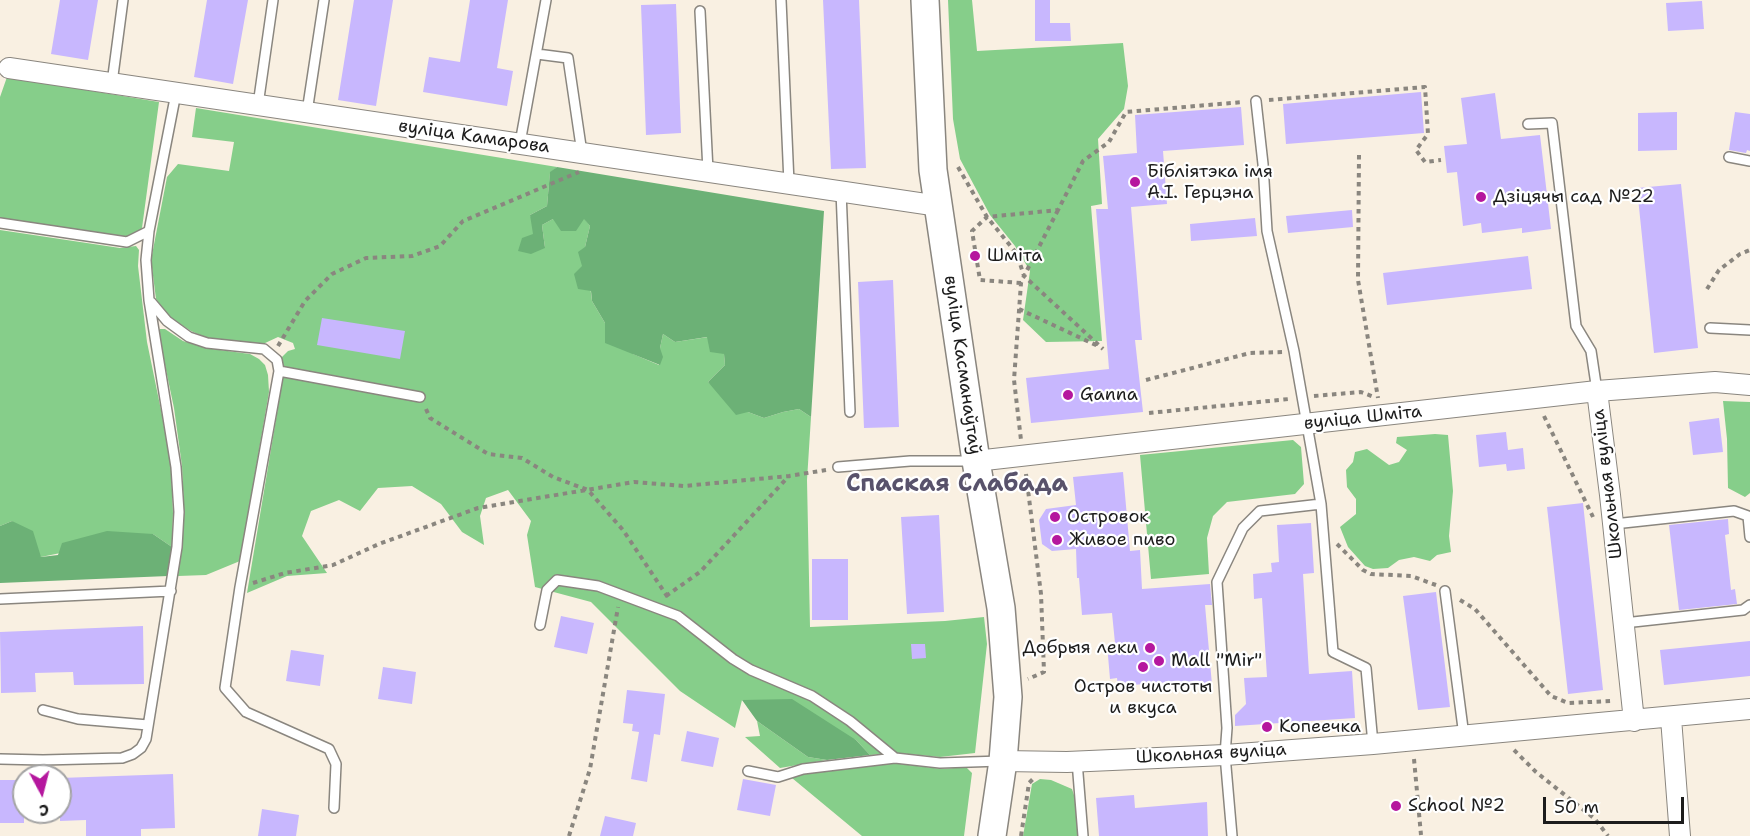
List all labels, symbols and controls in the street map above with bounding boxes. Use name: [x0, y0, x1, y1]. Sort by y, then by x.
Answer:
street label: вуліца Камарова: [397, 116, 551, 158]
place label: Бібліятэка імя А.І. Герцэна: [1147, 161, 1273, 204]
marker: Бібліятэка імя А.І. Герцэна: [1128, 175, 1142, 189]
place label: Дзіцячы сад №22: [1493, 186, 1654, 208]
marker: Дзіцячы сад №22: [1474, 190, 1488, 204]
place label: Шміта: [987, 245, 1043, 267]
marker: Шміта: [968, 249, 982, 263]
street label: вуліца Касманаўтаў: [939, 274, 985, 456]
place label: Ganna: [1080, 384, 1138, 406]
marker: Ganna: [1061, 388, 1075, 402]
street label: вуліца Шміта: [1303, 401, 1423, 435]
street label: Школьная вуліца: [1588, 408, 1628, 560]
district label: Спаская Слабада: [846, 471, 1068, 499]
place label: Островок: [1067, 506, 1149, 528]
marker: Островок: [1048, 510, 1062, 524]
place label: Живое пиво: [1069, 529, 1175, 551]
marker: Живое пиво: [1050, 533, 1064, 547]
place label: Добрыя леки: [1022, 637, 1138, 659]
marker: Добрыя леки: [1143, 641, 1157, 655]
place label: Mall "Mir": [1171, 650, 1262, 672]
marker: Mall "Mir": [1152, 654, 1166, 668]
marker: Остров чистоты и вкуса: [1136, 660, 1150, 674]
place label: Остров чистоты и вкуса: [1074, 676, 1212, 718]
place label: Копеечка: [1279, 716, 1361, 738]
marker: Копеечка: [1260, 720, 1274, 734]
street label: Школьная вуліца: [1135, 739, 1287, 769]
north arrow: [12, 764, 72, 824]
scale bar: [1546, 785, 1687, 823]
place label: School №2: [1408, 795, 1505, 817]
text: 50 m: [1554, 795, 1599, 819]
text: С: [38, 799, 50, 821]
marker: School №2: [1389, 799, 1403, 813]

